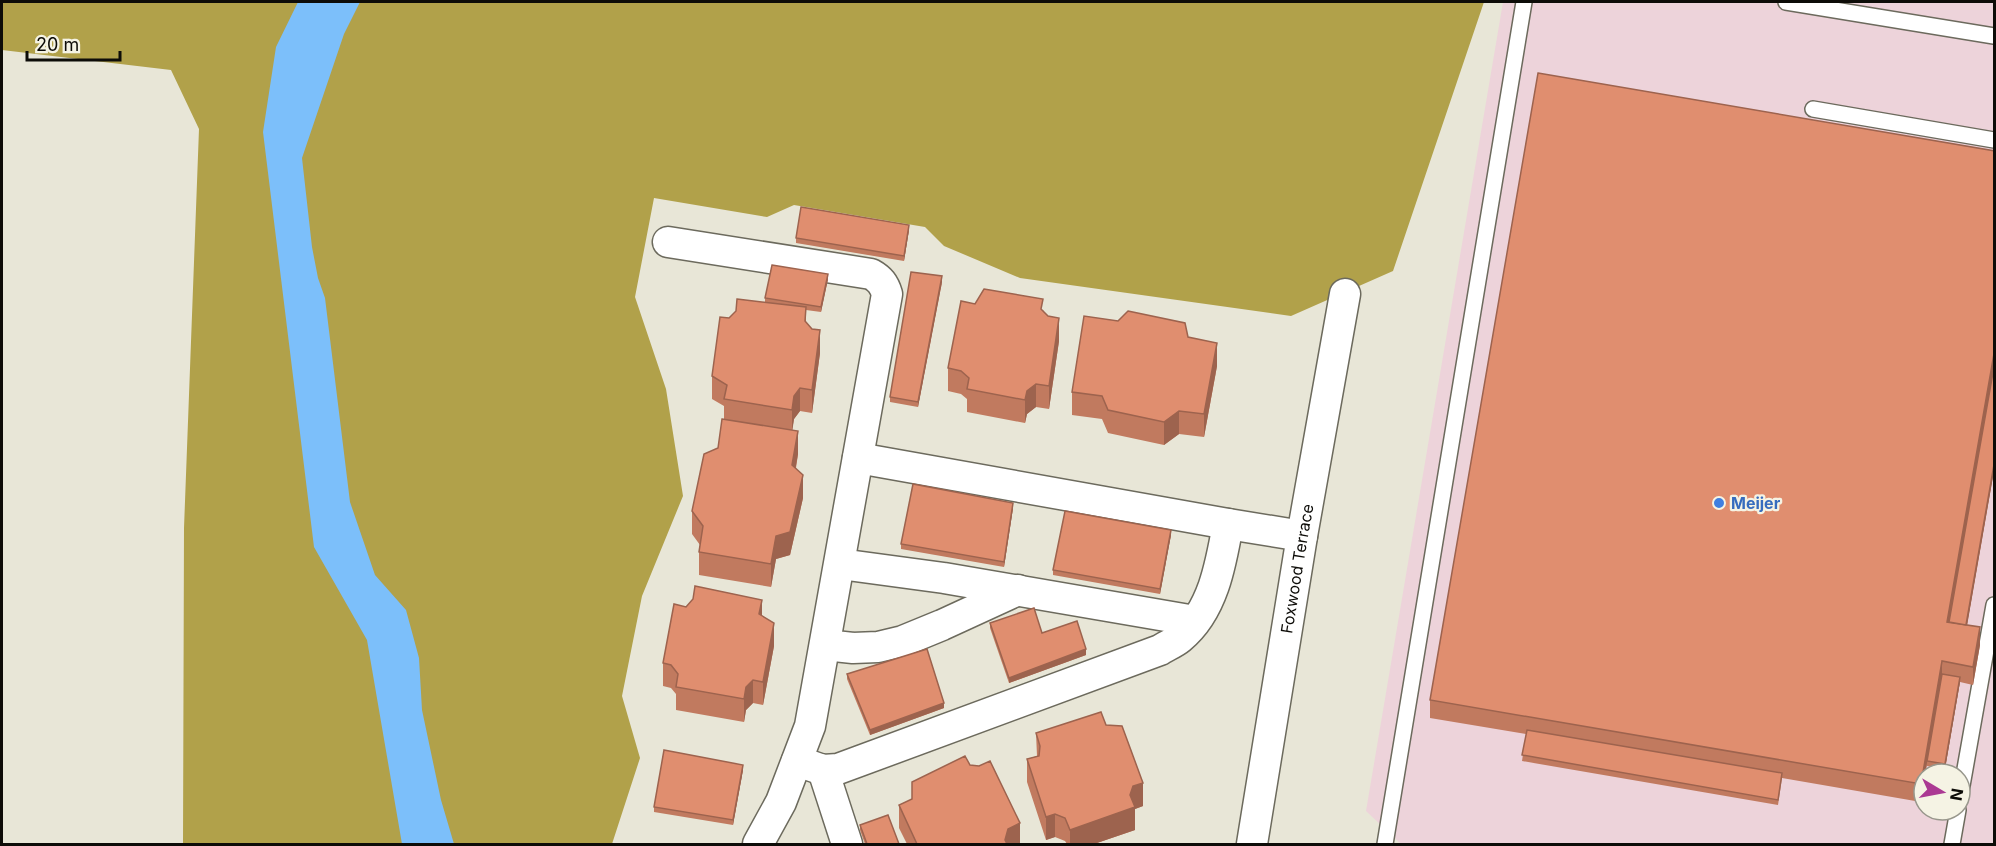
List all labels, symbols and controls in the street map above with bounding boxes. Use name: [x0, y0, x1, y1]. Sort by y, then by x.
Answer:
scale bar: [27, 24, 120, 62]
text: 20 m: [36, 34, 79, 55]
place label: Meijer: [1731, 493, 1781, 513]
marker: Meijer: [1712, 496, 1726, 510]
street label: Foxwood Terrace: [1276, 502, 1318, 635]
north arrow: [1912, 762, 1972, 822]
text: N: [1946, 787, 1968, 802]

